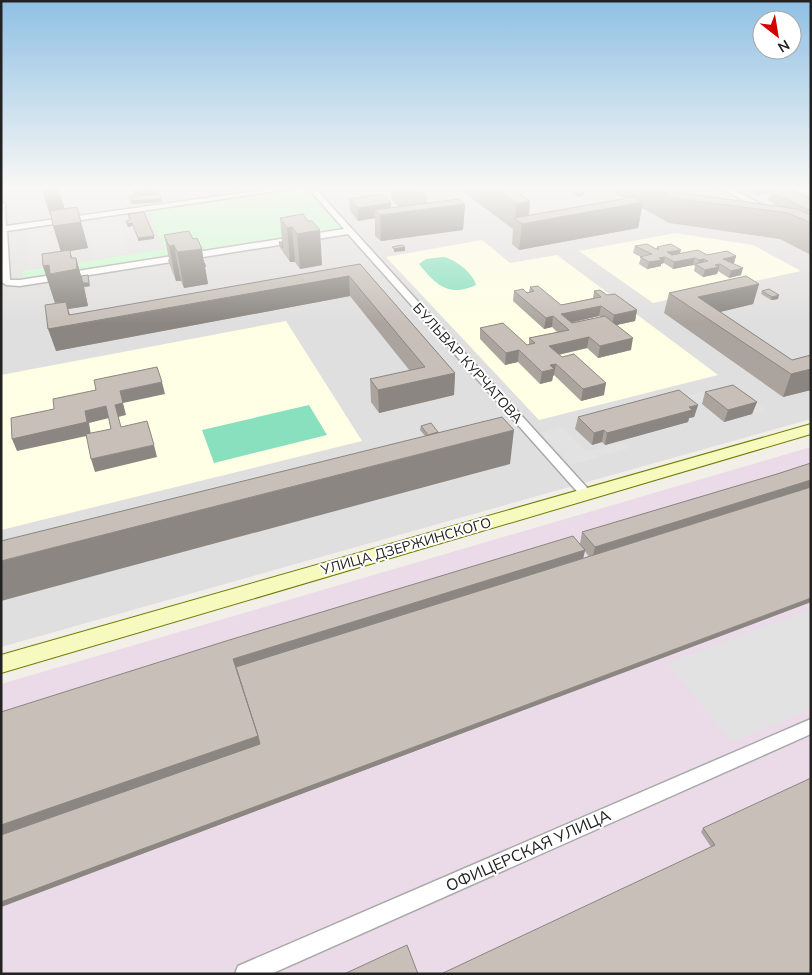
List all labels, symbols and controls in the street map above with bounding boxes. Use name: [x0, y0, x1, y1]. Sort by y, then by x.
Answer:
north arrow: [752, 10, 802, 60]
text: N: [775, 36, 793, 57]
street label: БУЛЬВАР КУРЧАТОВА: [409, 299, 527, 428]
street label: УЛИЦА ДЗЕРЖИНСКОГО: [318, 513, 493, 579]
street label: ОФИЦЕРСКАЯ УЛИЦА: [443, 805, 614, 895]

